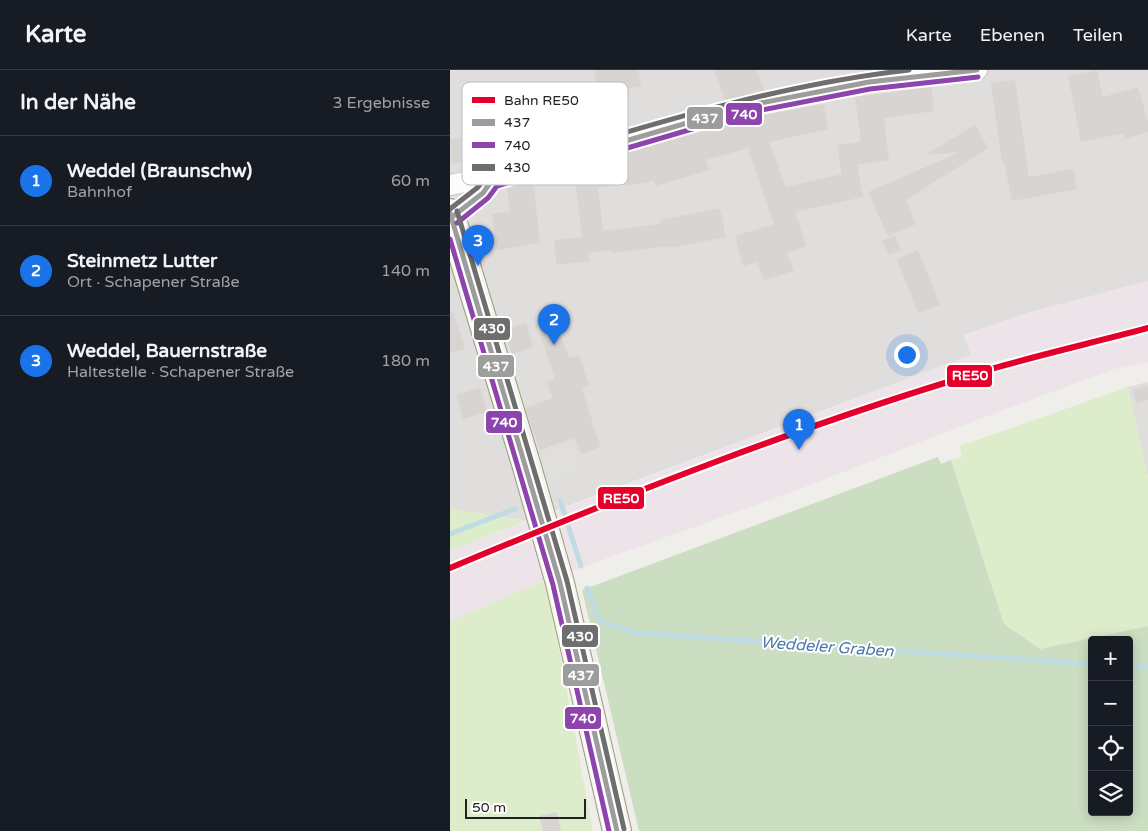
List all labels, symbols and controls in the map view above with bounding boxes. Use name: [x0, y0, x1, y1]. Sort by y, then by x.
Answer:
text: Karte: [25, 20, 86, 49]
text: Karte: [906, 24, 952, 46]
text: Ebenen: [980, 24, 1045, 46]
text: Teilen: [1073, 24, 1123, 46]
legend: [462, 82, 628, 185]
text: In der Nähe: [20, 90, 136, 115]
text: Bahn RE50: [504, 92, 579, 109]
text: 3 Ergebnisse: [332, 93, 430, 113]
line badge: 740: [725, 102, 763, 126]
line badge: 437: [686, 106, 724, 130]
text: 740: [731, 106, 757, 123]
text: 437: [692, 110, 718, 127]
text: 437: [504, 114, 530, 131]
text: 740: [504, 137, 531, 154]
text: 430: [504, 159, 531, 176]
text: Weddel (Braunschw): [67, 160, 252, 182]
text: 1: [31, 171, 41, 191]
text: 60 m: [391, 171, 430, 191]
text: Bahnhof: [67, 182, 132, 202]
pin: 3: [462, 225, 494, 266]
text: Steinmetz Lutter: [67, 250, 217, 272]
text: 2: [31, 261, 41, 281]
text: 140 m: [381, 261, 430, 281]
text: Ort · Schapener Straße: [67, 272, 239, 292]
pin: 2: [538, 304, 570, 345]
line badge: 430: [473, 317, 511, 341]
text: 430: [479, 320, 505, 337]
text: Weddel, Bauernstraße: [67, 340, 267, 362]
your location: [894, 342, 920, 368]
text: 3: [31, 351, 41, 371]
text: 180 m: [381, 351, 430, 371]
line badge: 437: [477, 354, 515, 378]
text: 437: [483, 358, 509, 375]
text: Haltestelle · Schapener Straße: [67, 362, 294, 382]
line badge: RE50: [946, 364, 993, 388]
text: RE50: [952, 367, 988, 384]
pin: 1: [783, 409, 815, 450]
line badge: 740: [485, 410, 523, 434]
text: 740: [491, 414, 517, 431]
line badge: RE50: [597, 486, 645, 510]
text: RE50: [603, 490, 639, 507]
line badge: 430: [561, 624, 599, 648]
text: 430: [567, 628, 593, 645]
water label: Weddeler Graben: [760, 632, 895, 662]
map controls: [1088, 636, 1133, 816]
button: +: [1088, 636, 1133, 681]
line badge: 437: [562, 663, 600, 687]
text: 437: [568, 667, 594, 684]
button: −: [1088, 681, 1133, 726]
line badge: 740: [564, 706, 602, 730]
text: 740: [570, 710, 596, 727]
button: locate: [1088, 726, 1133, 771]
button: layers: [1088, 771, 1133, 816]
scale bar: [465, 796, 586, 819]
text: 50 m: [472, 799, 506, 816]

